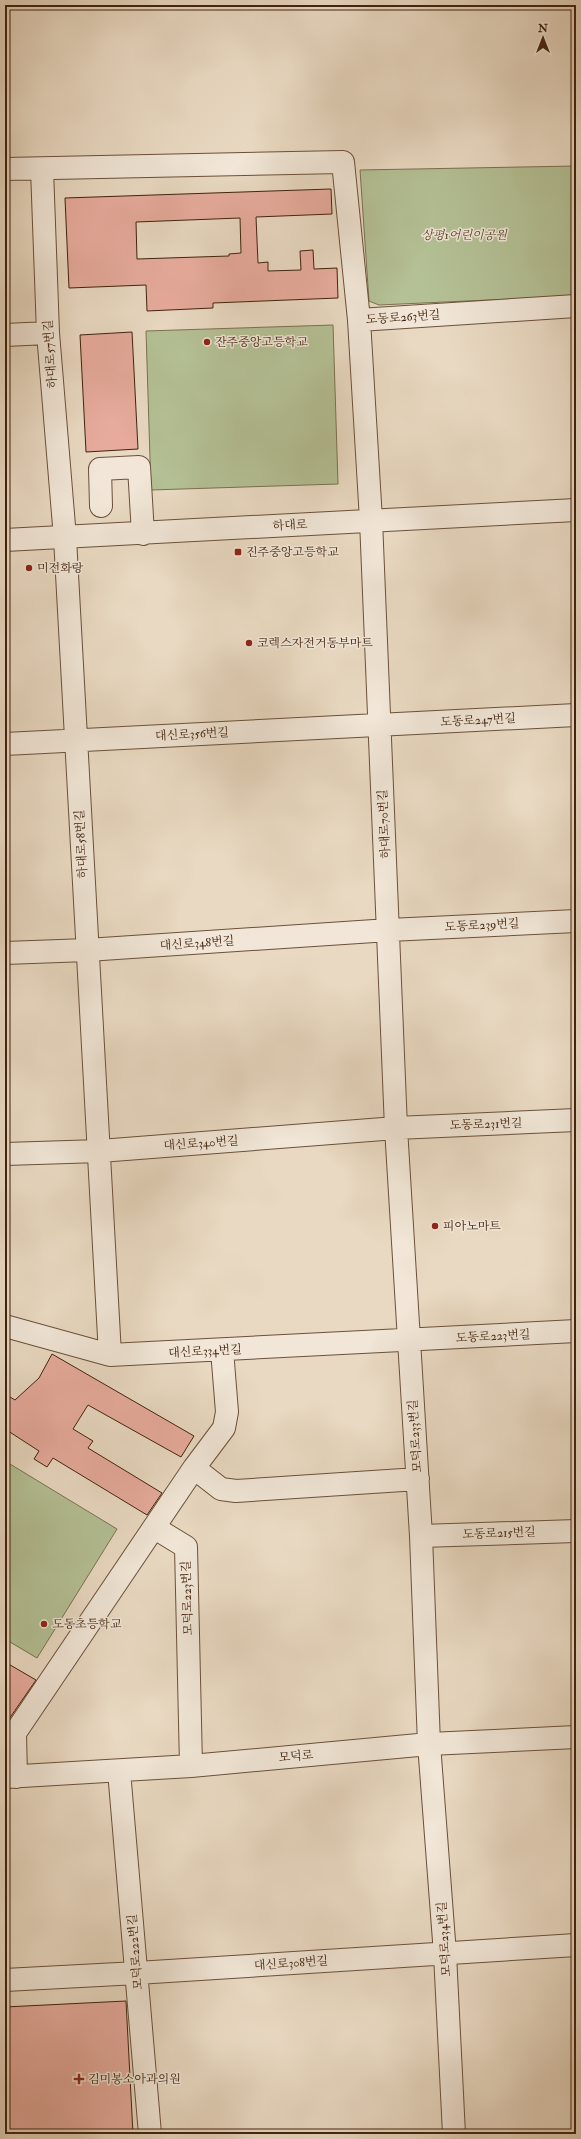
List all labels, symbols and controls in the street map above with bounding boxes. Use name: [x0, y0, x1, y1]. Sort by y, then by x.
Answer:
north arrow: [523, 18, 563, 58]
text: N: [537, 22, 549, 35]
park label: 상평1어린이공원: [421, 228, 508, 243]
street label: 도동로263번길: [365, 307, 441, 328]
street label: 하대로57번길: [41, 319, 60, 389]
place label: 잔주중앙고등학교: [215, 335, 308, 350]
marker: 잔주중앙고등학교: [202, 337, 212, 347]
street label: 하대로: [272, 517, 308, 534]
place label: 진주중앙고등학교: [246, 545, 339, 560]
marker: 진주중앙고등학교: [233, 547, 243, 557]
place label: 미전화랑: [37, 561, 84, 576]
marker: 미전화랑: [24, 563, 34, 573]
place label: 코렉스자전거동부마트: [257, 636, 373, 651]
marker: 코렉스자전거동부마트: [244, 638, 254, 648]
street label: 도동로247번길: [440, 711, 516, 730]
street label: 대신로356번길: [155, 725, 229, 744]
street label: 하대로70번길: [375, 789, 394, 859]
street label: 하대로58번길: [72, 809, 91, 879]
street label: 도동로239번길: [444, 916, 520, 935]
street label: 대신로348번길: [159, 933, 235, 954]
street label: 도동로231번길: [449, 1116, 523, 1133]
street label: 대신로340번길: [163, 1133, 239, 1154]
place label: 피아노마트: [443, 1219, 501, 1234]
marker: 피아노마트: [430, 1221, 440, 1231]
street label: 도동로223번길: [455, 1327, 531, 1346]
street label: 대신로334번길: [168, 1342, 242, 1361]
street label: 모덕로233번길: [405, 1399, 426, 1473]
street label: 도동로215번길: [462, 1525, 536, 1542]
street label: 모덕로223번길: [179, 1560, 196, 1636]
place label: 도동초등학교: [52, 1617, 122, 1632]
marker: 도동초등학교: [39, 1619, 49, 1629]
street label: 모덕로: [278, 1747, 314, 1765]
street label: 모덕로234번길: [434, 1901, 455, 1977]
street label: 모덕로222번길: [125, 1913, 146, 1991]
street label: 대신로308번길: [253, 1953, 329, 1974]
place label: 김미봉소아과의원: [88, 2072, 181, 2087]
marker: 김미봉소아과의원: [73, 2073, 85, 2085]

